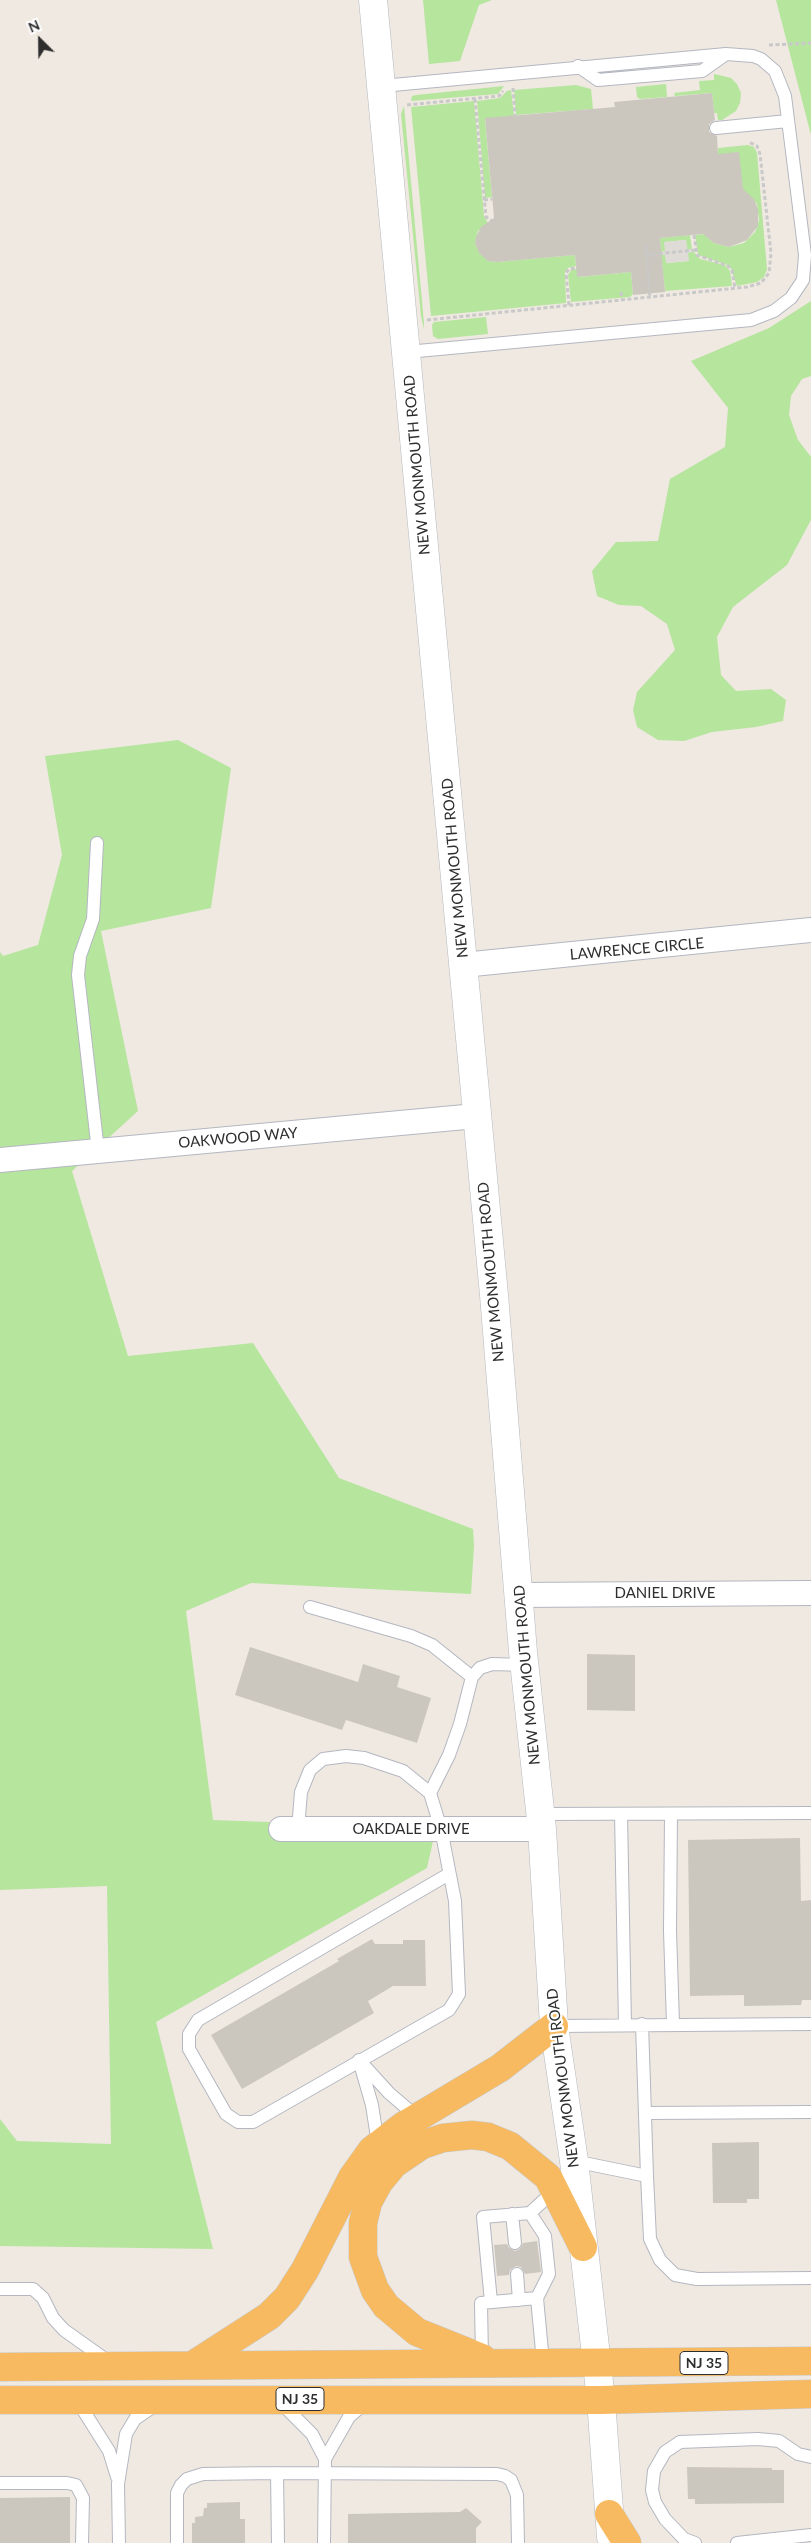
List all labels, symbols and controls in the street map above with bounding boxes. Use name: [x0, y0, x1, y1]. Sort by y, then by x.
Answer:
north arrow: [15, 15, 65, 65]
text: N: [26, 16, 42, 36]
street label: NEW MONMOUTH ROAD: [400, 374, 434, 556]
street label: NEW MONMOUTH ROAD: [438, 777, 472, 959]
street label: LAWRENCE CIRCLE: [569, 934, 705, 964]
street label: OAKWOOD WAY: [178, 1124, 298, 1152]
street label: NEW MONMOUTH ROAD: [474, 1181, 508, 1363]
street label: NEW MONMOUTH ROAD: [510, 1584, 544, 1766]
street label: DANIEL DRIVE: [615, 1584, 715, 1602]
street label: OAKDALE DRIVE: [352, 1820, 470, 1838]
street label: NEW MONMOUTH ROAD: [543, 1987, 583, 2169]
road number: NJ 35: [680, 2352, 728, 2374]
road number: NJ 35: [276, 2388, 324, 2410]

